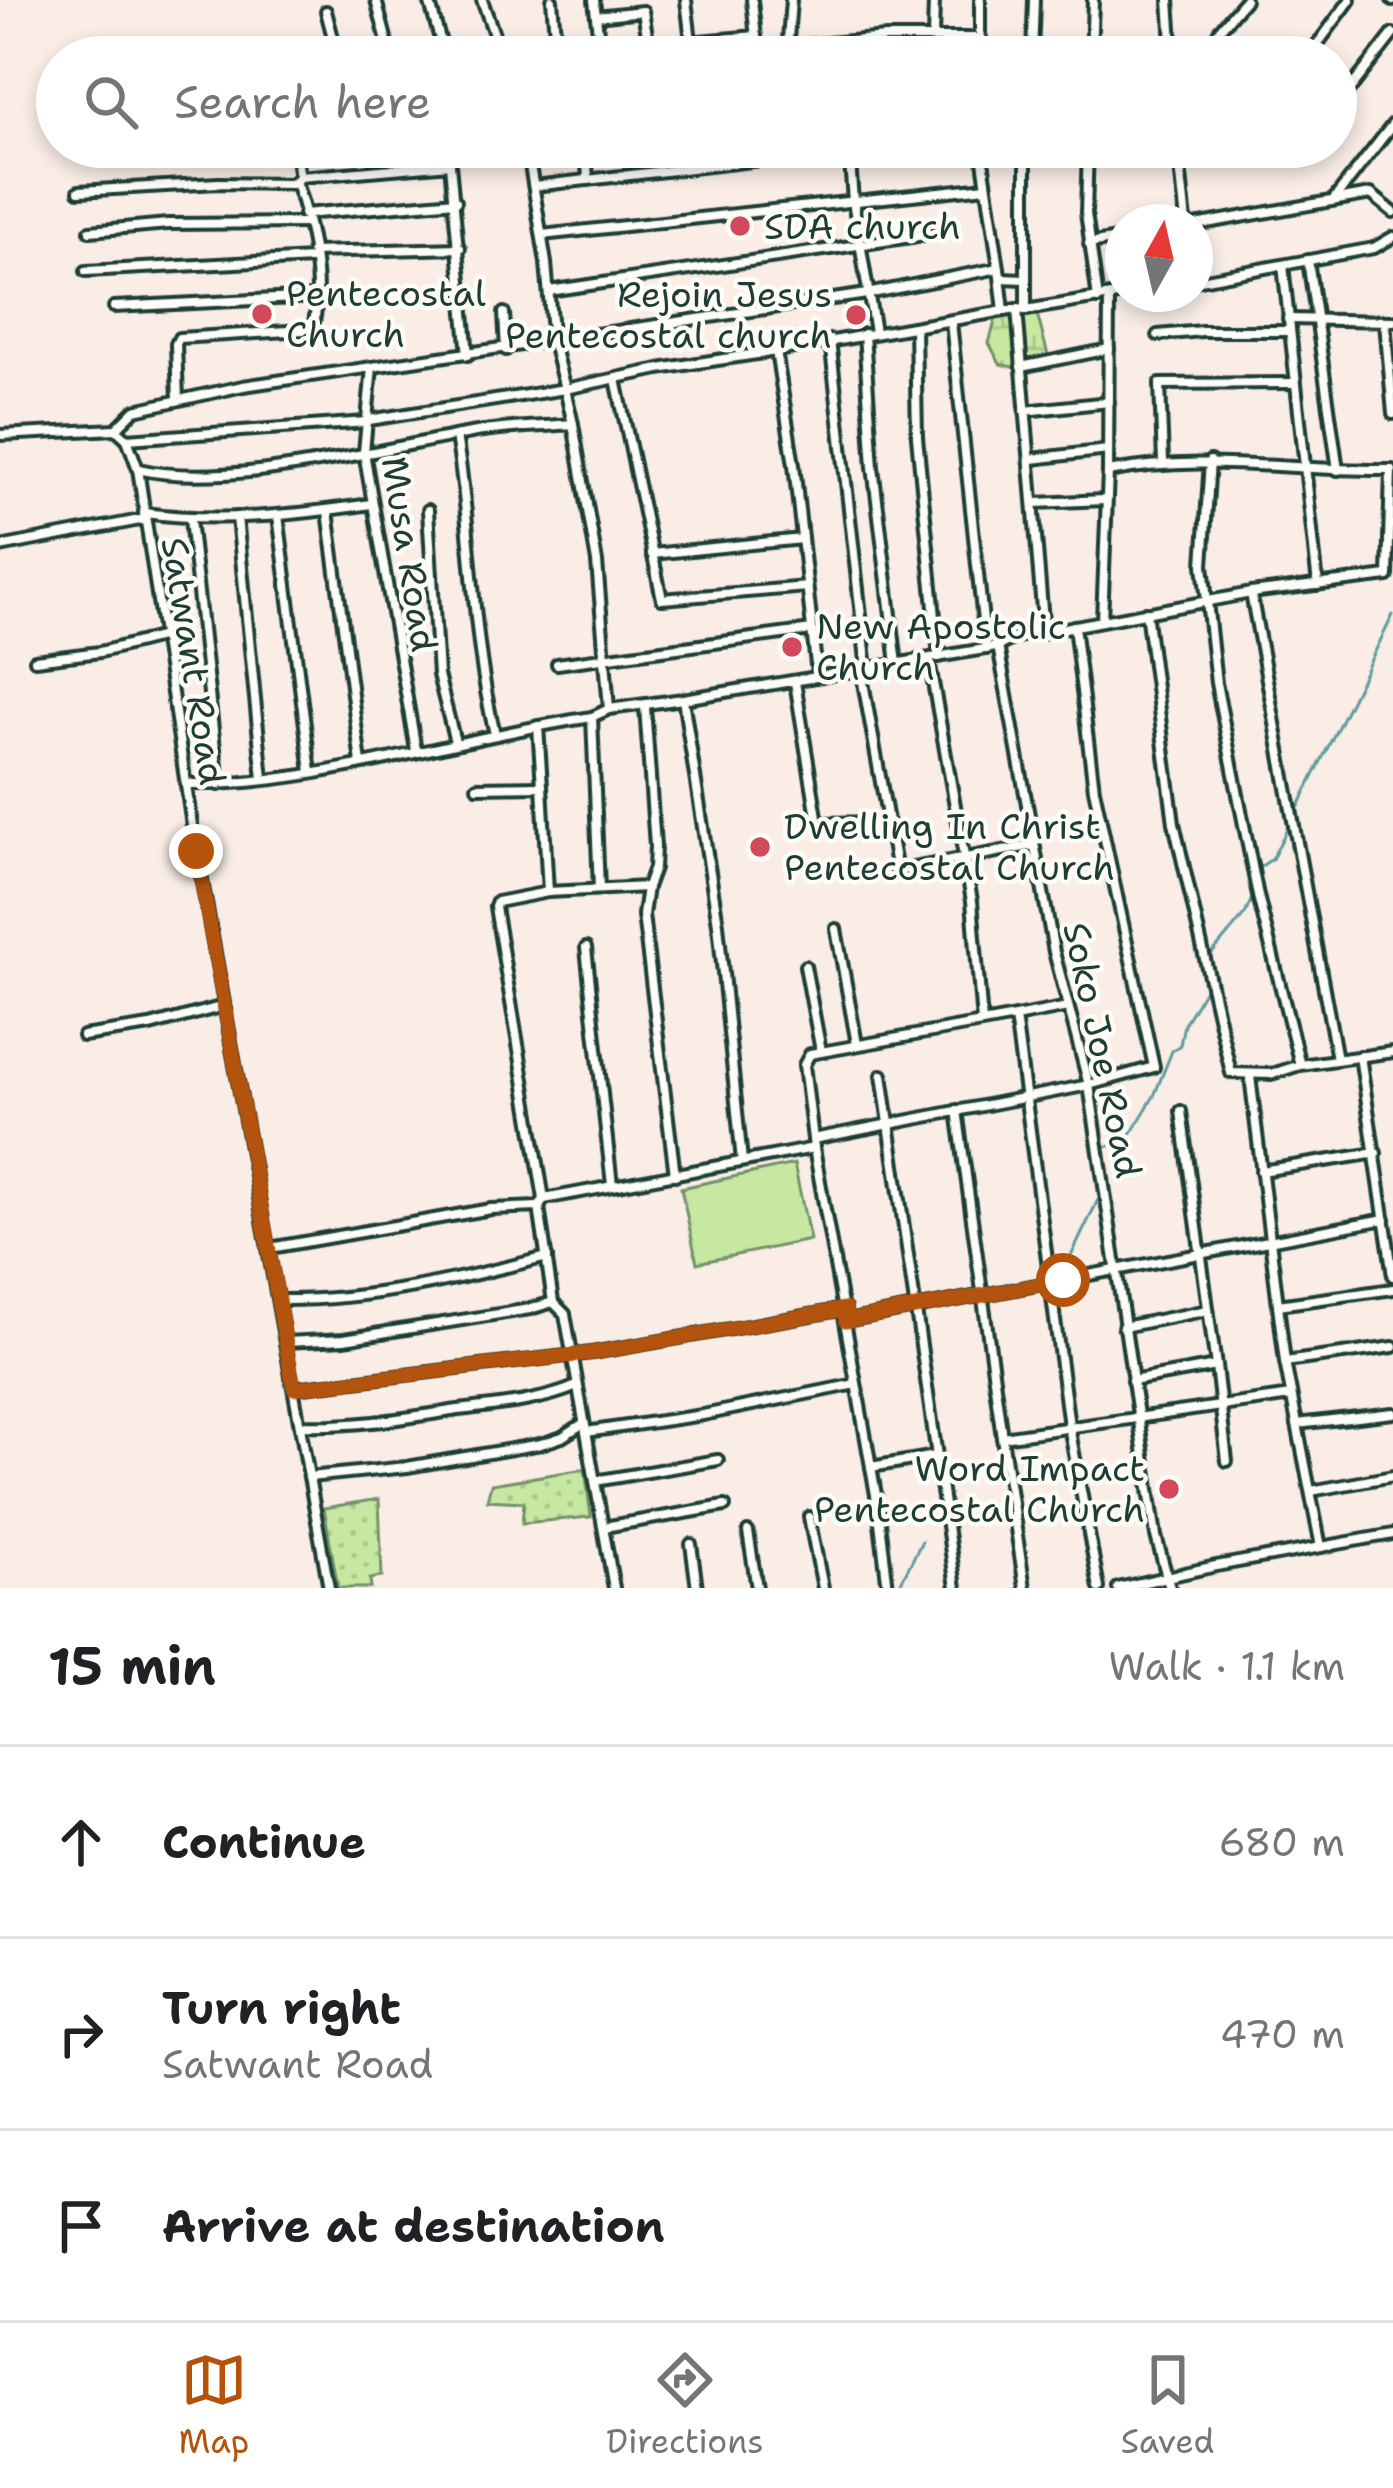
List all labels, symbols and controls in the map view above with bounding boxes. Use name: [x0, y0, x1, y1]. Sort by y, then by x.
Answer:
search box: [36, 36, 1357, 168]
icon: search: [78, 69, 144, 135]
text: Search here: [174, 72, 431, 132]
place label: SDA church: [764, 202, 961, 251]
north arrow: [1105, 204, 1213, 312]
marker: SDA church: [727, 213, 753, 239]
place label: Pentecostal Church: [286, 269, 486, 359]
place label: Rejoin Jesus Pentecostal church: [505, 270, 832, 360]
marker: Pentecostal Church: [249, 301, 275, 327]
marker: Rejoin Jesus Pentecostal church: [843, 302, 869, 328]
street label: Musa Road: [370, 453, 449, 655]
street label: Satwant Road: [150, 534, 237, 789]
place label: New Apostolic Church: [816, 602, 1066, 692]
marker: New Apostolic Church: [779, 634, 805, 660]
place label: Dwelling In Christ Pentecostal Church: [784, 802, 1115, 892]
route end: [169, 824, 223, 878]
marker: Dwelling In Christ Pentecostal Church: [747, 834, 773, 860]
street label: Soko Joe Road: [1052, 918, 1154, 1182]
route start: [1036, 1253, 1090, 1307]
place label: Word Impact Pentecostal Church: [814, 1444, 1145, 1534]
marker: Word Impact Pentecostal Church: [1156, 1476, 1182, 1502]
text: 15 min: [48, 1632, 216, 1700]
text: Walk · 1.1 km: [1109, 1640, 1345, 1692]
icon: ahead: [48, 1809, 114, 1875]
text: Continue: [162, 1812, 366, 1872]
text: 680 m: [1219, 1816, 1345, 1868]
text: Turn right: [162, 1978, 401, 2038]
icon: right: [48, 2001, 114, 2067]
text: 470 m: [1220, 2008, 1345, 2060]
text: Satwant Road: [162, 2038, 433, 2090]
icon: arrive: [48, 2193, 114, 2259]
text: Arrive at destination: [162, 2196, 665, 2256]
tab: Map: [179, 2347, 249, 2464]
tab: Directions: [606, 2347, 764, 2464]
tab: Saved: [1121, 2347, 1214, 2464]

